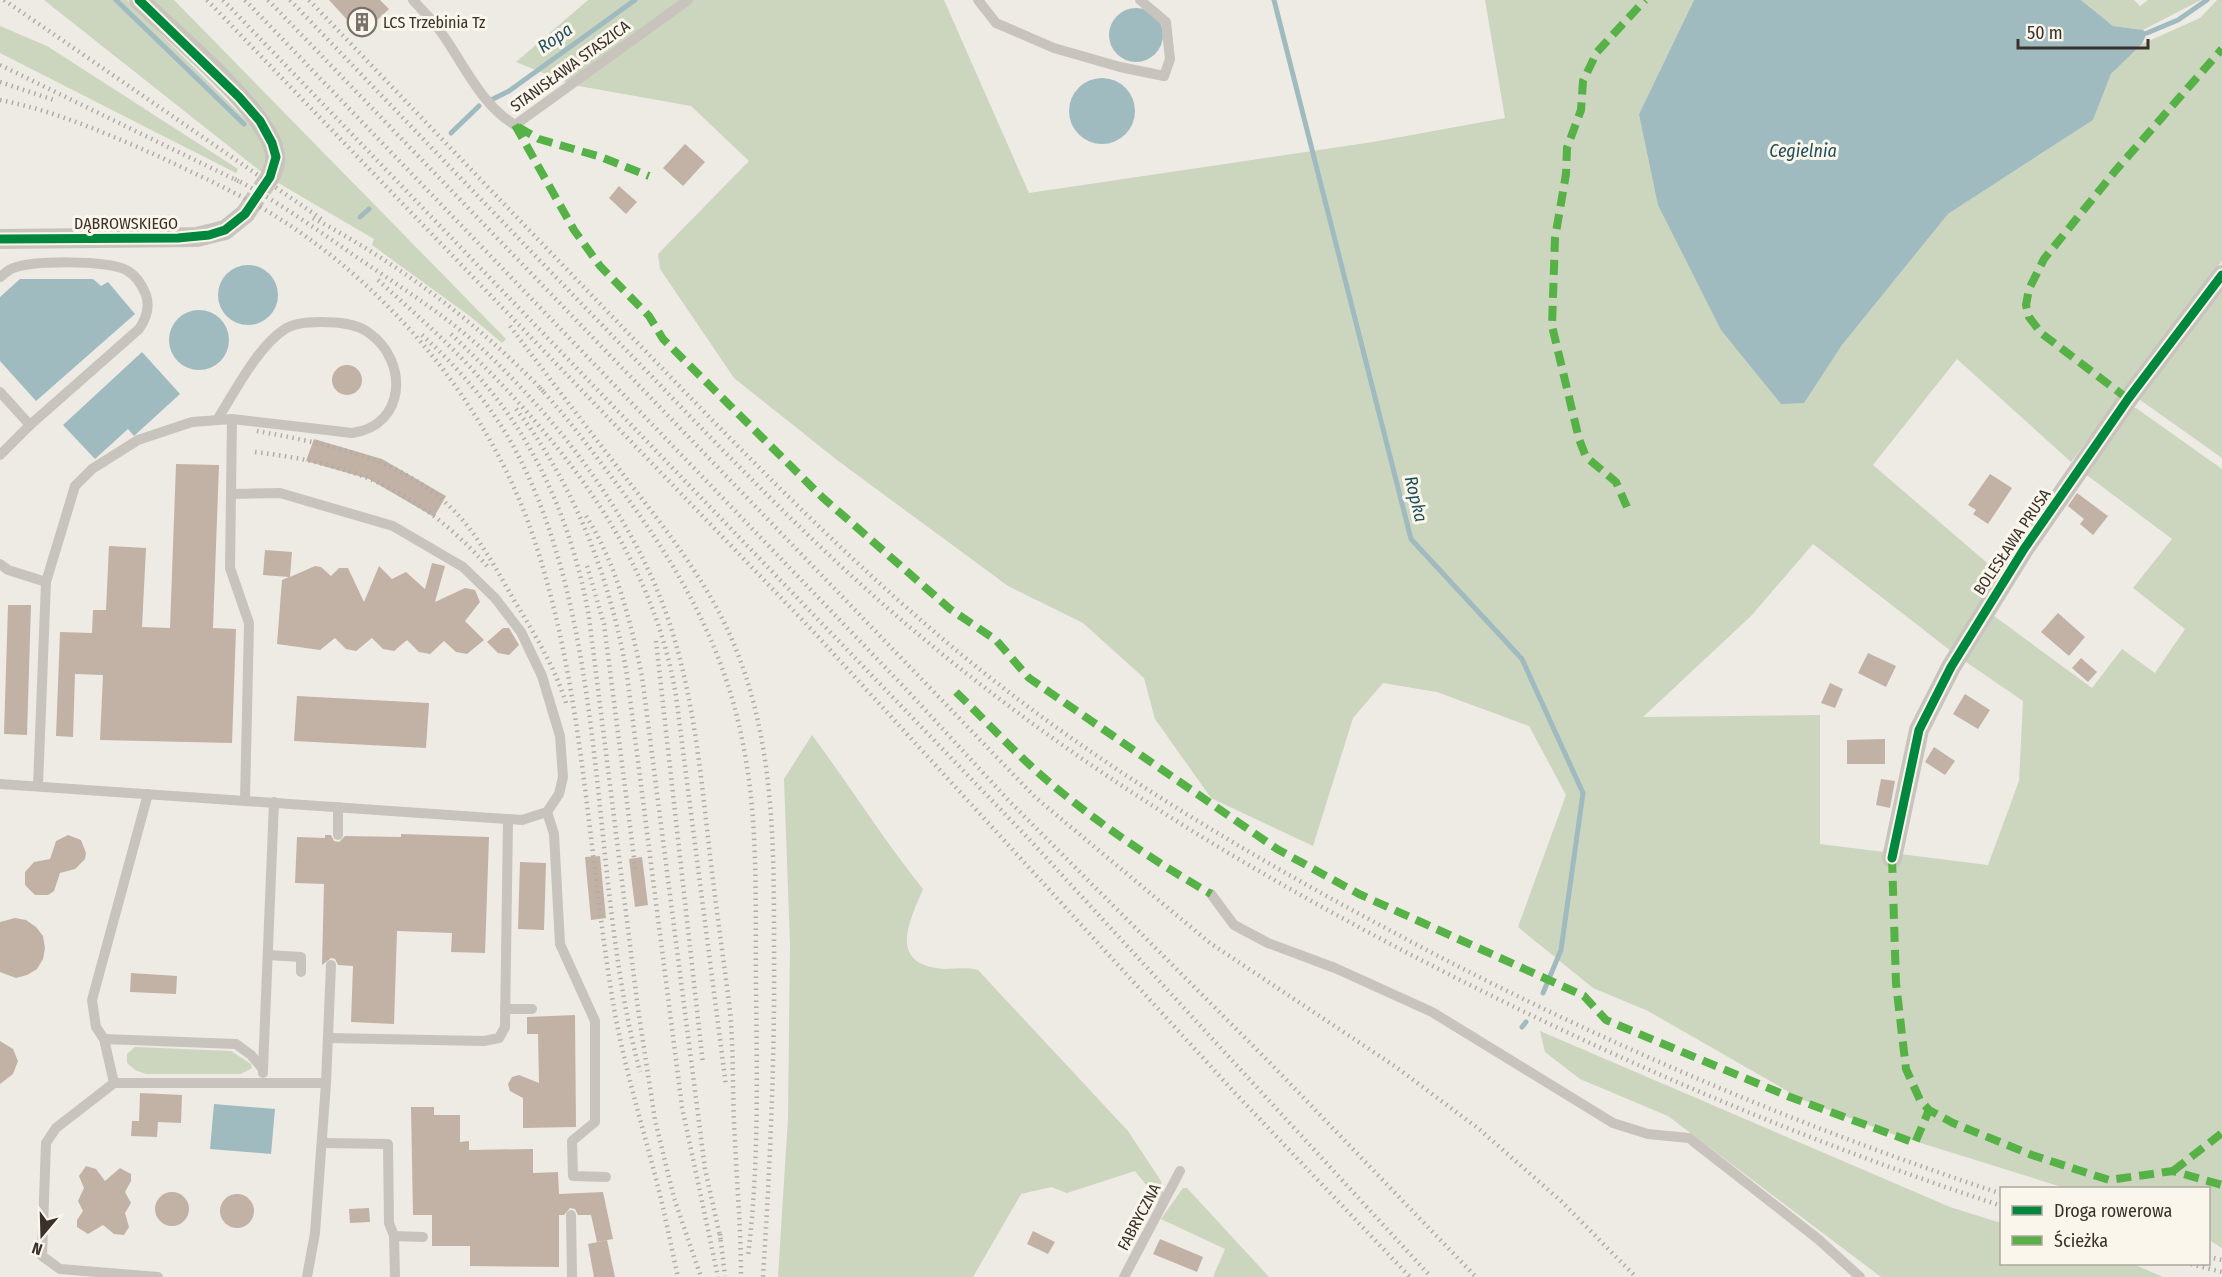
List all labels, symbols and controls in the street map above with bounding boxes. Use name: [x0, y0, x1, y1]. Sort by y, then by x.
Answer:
building icon: LCS Trzebinia Tz: [346, 6, 378, 38]
scale bar: [2018, 12, 2148, 50]
place label: LCS Trzebinia Tz: [383, 13, 485, 32]
street label: STANISŁAWA STASZICA: [507, 16, 634, 116]
water label: Ropa: [533, 18, 577, 58]
text: 50 m: [2027, 22, 2063, 44]
water label: Cegielnia: [1769, 140, 1837, 162]
street label: DĄBROWSKIEGO: [74, 214, 178, 233]
water label: Ropka: [1400, 474, 1432, 524]
street label: BOLESŁAWA PRUSA: [1970, 485, 2055, 599]
street label: FABRYCZNA: [1114, 1180, 1165, 1254]
legend: [2000, 1187, 2210, 1265]
text: Droga rowerowa: [2054, 1200, 2173, 1222]
north arrow: [12, 1205, 72, 1265]
text: Ścieżka: [2054, 1230, 2108, 1252]
text: N: [30, 1238, 45, 1259]

